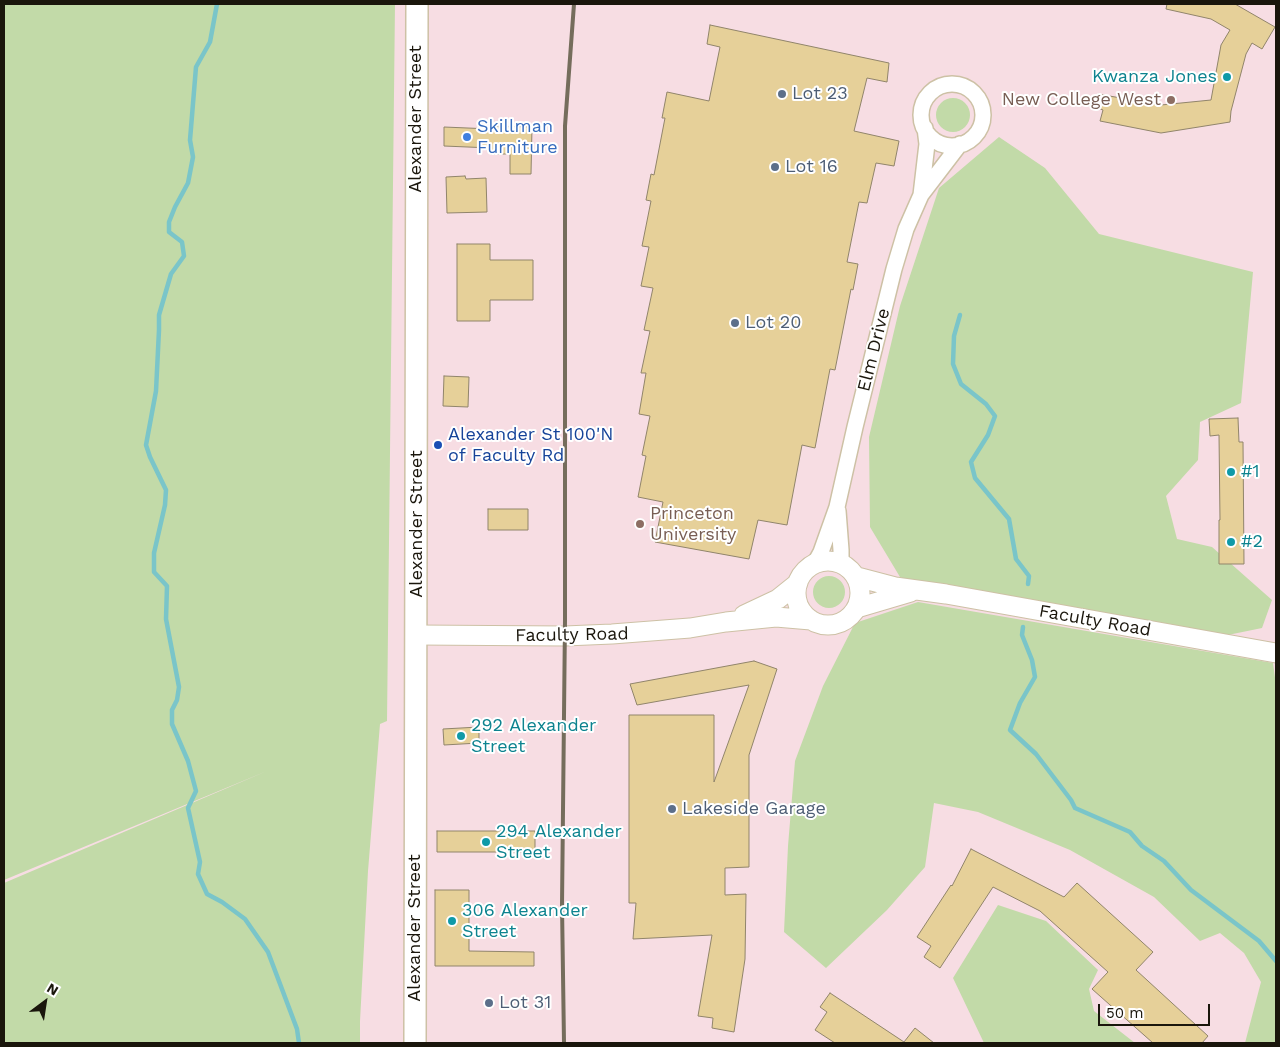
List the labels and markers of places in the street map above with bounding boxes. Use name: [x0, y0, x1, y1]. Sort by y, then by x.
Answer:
place label: Kwanza Jones: [1092, 66, 1217, 88]
marker: Kwanza Jones: [1221, 71, 1233, 83]
place label: Lot 23: [792, 83, 848, 105]
marker: Lot 23: [776, 88, 788, 100]
place label: New College West: [1002, 89, 1161, 111]
marker: New College West: [1165, 94, 1177, 106]
place label: Skillman Furniture: [477, 116, 558, 158]
marker: Skillman Furniture: [461, 131, 473, 143]
place label: Lot 16: [785, 156, 838, 178]
marker: Lot 16: [769, 161, 781, 173]
place label: Lot 20: [745, 312, 802, 334]
marker: Lot 20: [729, 317, 741, 329]
place label: Alexander St 100'N of Faculty Rd: [448, 424, 613, 466]
marker: Alexander St 100'N of Faculty Rd: [432, 439, 444, 451]
place label: #1: [1241, 461, 1260, 483]
marker: #1: [1225, 466, 1237, 478]
place label: Princeton University: [650, 503, 736, 546]
marker: Princeton University: [634, 518, 646, 530]
place label: #2: [1241, 531, 1263, 553]
marker: #2: [1225, 536, 1237, 548]
place label: 292 Alexander Street: [471, 715, 596, 758]
marker: 292 Alexander Street: [455, 730, 467, 742]
place label: Lakeside Garage: [682, 798, 826, 820]
marker: Lakeside Garage: [666, 803, 678, 815]
place label: 294 Alexander Street: [496, 821, 622, 864]
marker: 294 Alexander Street: [480, 836, 492, 848]
place label: 306 Alexander Street: [462, 900, 588, 942]
marker: 306 Alexander Street: [446, 915, 458, 927]
place label: Lot 31: [499, 992, 551, 1014]
marker: Lot 31: [483, 997, 495, 1009]

